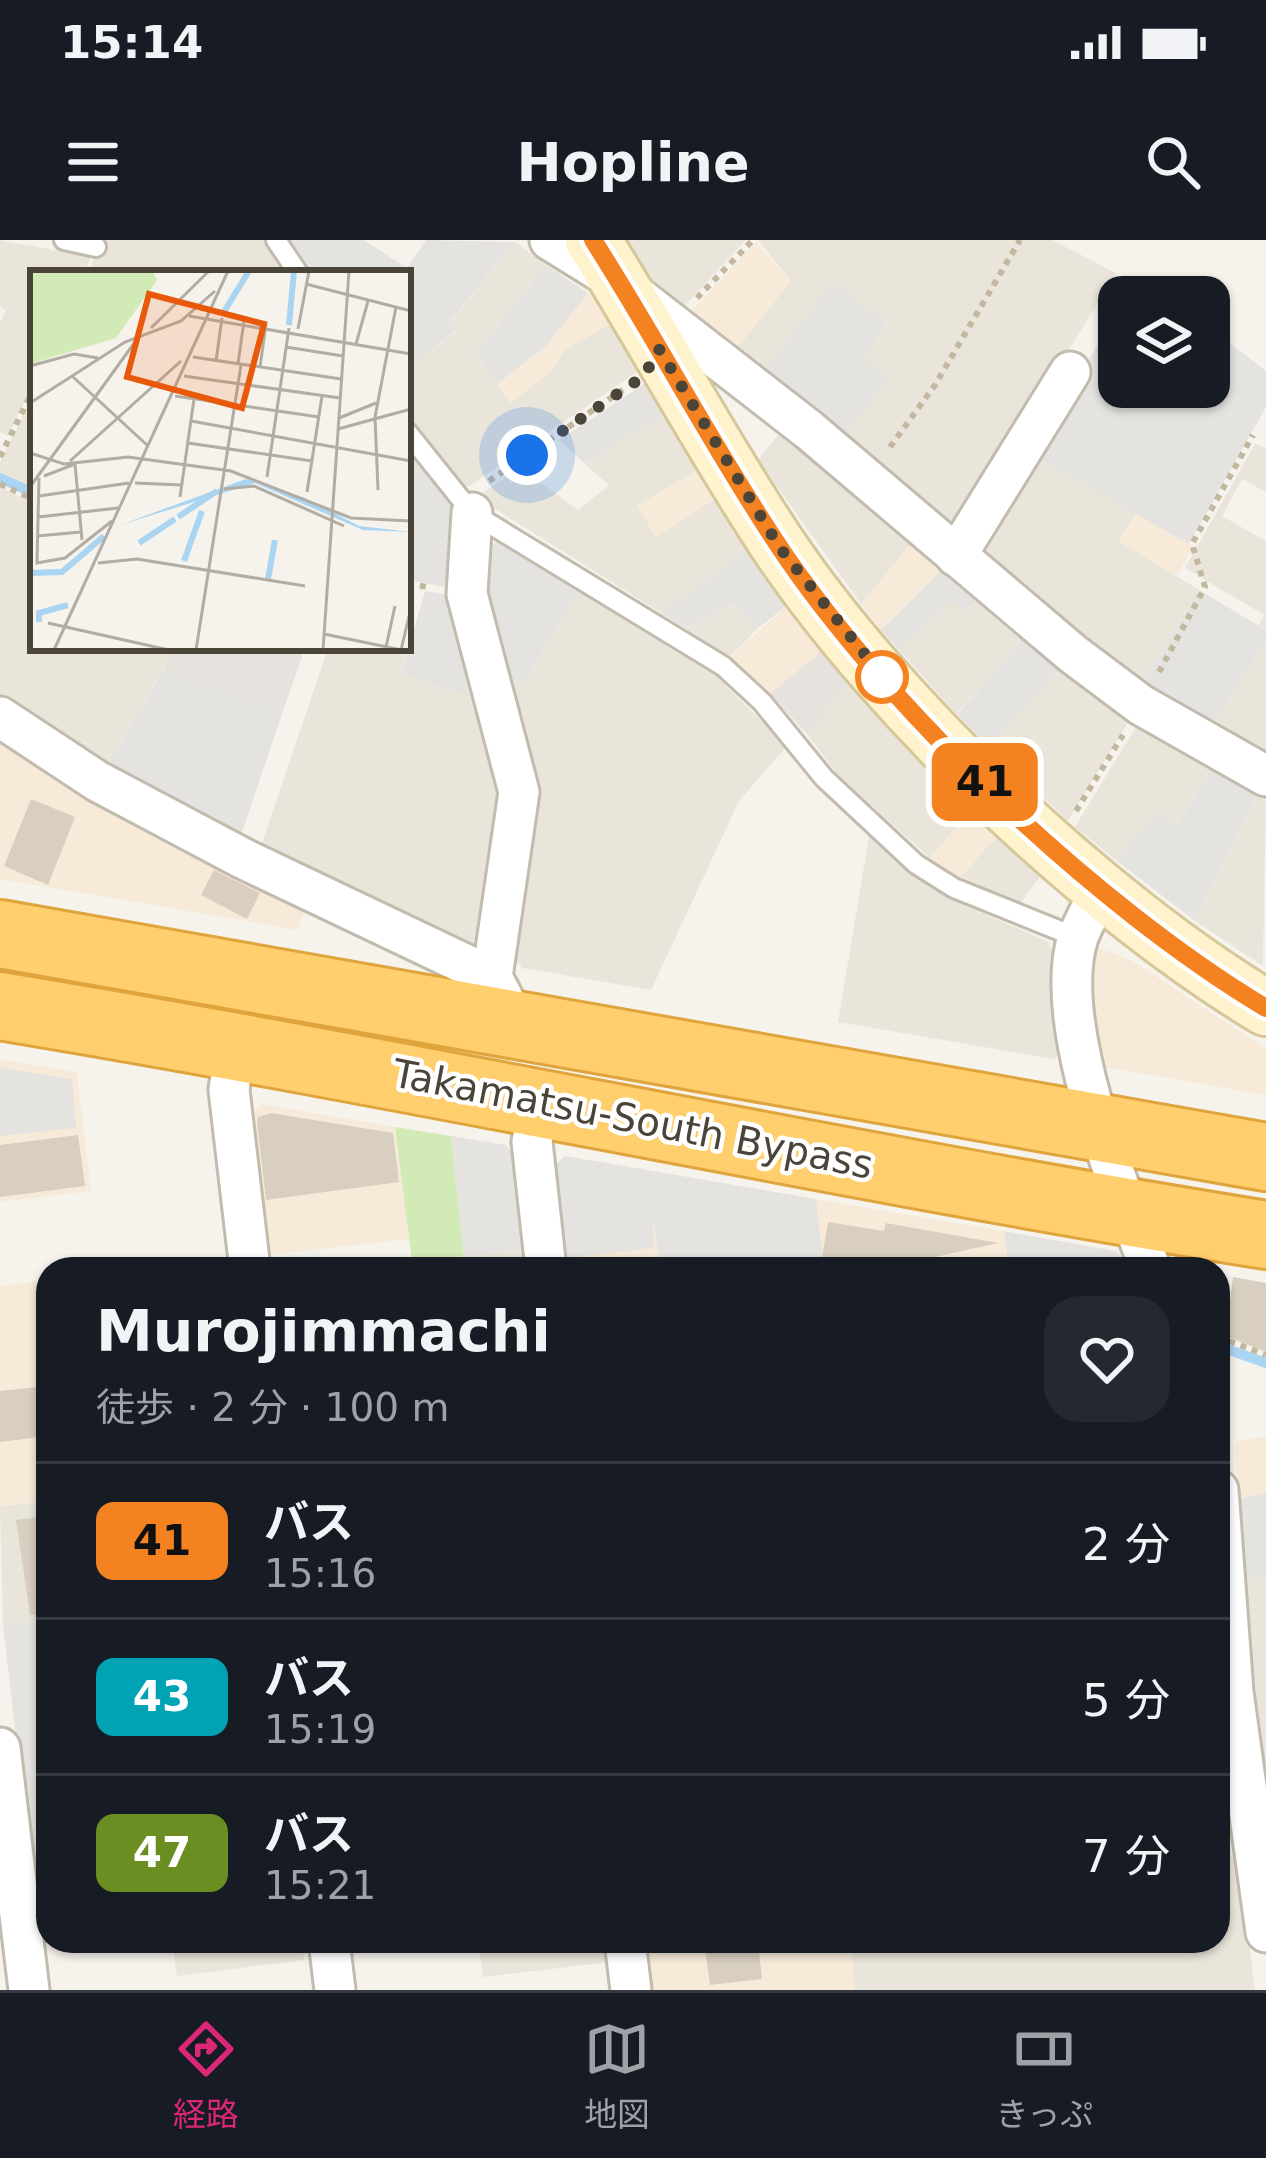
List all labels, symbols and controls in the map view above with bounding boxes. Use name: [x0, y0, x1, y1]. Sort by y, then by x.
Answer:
text: 15:14: [60, 16, 203, 69]
icon: menu: [60, 129, 126, 195]
icon: search: [1140, 129, 1206, 195]
text: Hopline: [516, 131, 750, 194]
inset map: [30, 270, 411, 651]
map controls: [1098, 276, 1230, 408]
button: layers: [1098, 276, 1230, 408]
your location: [497, 425, 557, 485]
unlabelled marker: [857, 652, 907, 702]
line badge: 41: [931, 743, 1039, 821]
text: 41: [956, 757, 1014, 806]
street label: Takamatsu-South Bypass: [388, 1050, 877, 1188]
button: heart: [1044, 1296, 1170, 1422]
text: Murojimmachi: [96, 1298, 551, 1364]
text: 徒歩 · 2 分 · 100 m: [96, 1385, 449, 1430]
text: バス: [264, 1496, 354, 1549]
text: 41: [133, 1516, 191, 1565]
text: 2 分: [1082, 1518, 1170, 1571]
text: 15:16: [264, 1551, 376, 1596]
text: バス: [264, 1652, 354, 1705]
text: 43: [133, 1672, 191, 1721]
text: 5 分: [1082, 1674, 1170, 1727]
text: 15:19: [264, 1707, 376, 1752]
text: バス: [264, 1808, 354, 1861]
text: 47: [133, 1828, 191, 1877]
text: 7 分: [1082, 1830, 1170, 1883]
text: 15:21: [264, 1863, 376, 1908]
tab: 経路: [173, 2016, 239, 2136]
tab: 地図: [584, 2016, 650, 2136]
tab: きっぷ: [996, 2016, 1093, 2136]

